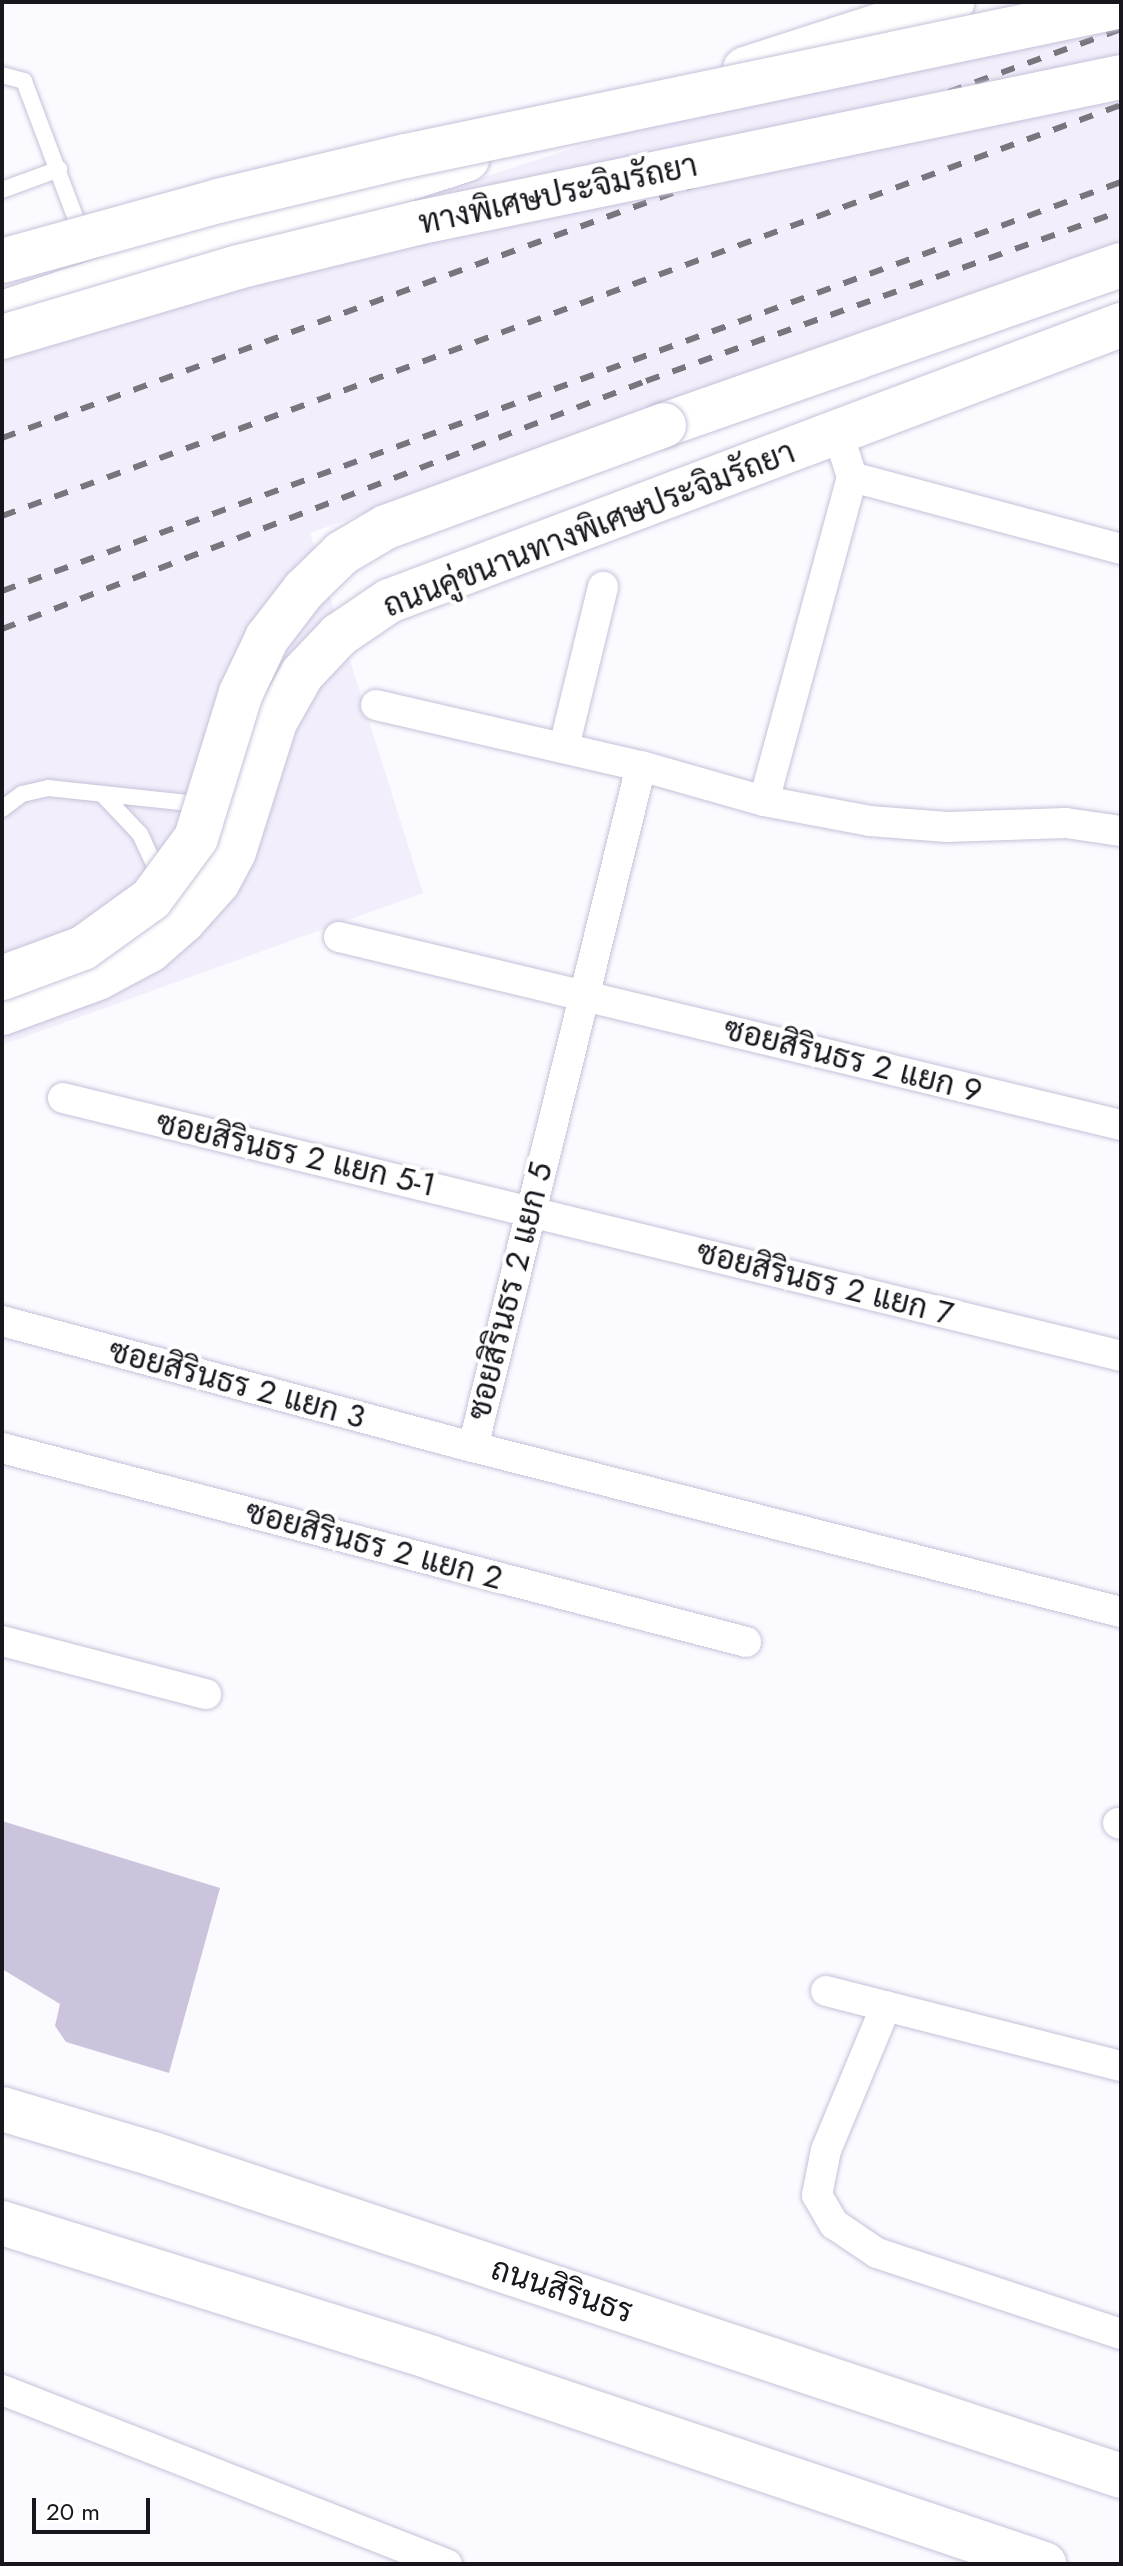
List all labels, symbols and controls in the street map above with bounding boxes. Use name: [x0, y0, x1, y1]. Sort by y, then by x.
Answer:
street label: ทางพิเศษประจิมรัถยา: [415, 146, 701, 242]
street label: ถนนคู่ขนานทางพิเศษประจิมรัถยา: [378, 433, 800, 625]
street label: ซอยสิรินธร 2 แยก 9: [720, 1009, 986, 1111]
street label: ซอยสิรินธร 2 แยก 5-1: [153, 1103, 439, 1205]
street label: ซอยสิรินธร 2 แยก 5: [459, 1158, 561, 1424]
street label: ซอยสิรินธร 2 แยก 7: [693, 1233, 957, 1333]
street label: ซอยสิรินธร 2 แยก 3: [105, 1331, 369, 1437]
street label: ซอยสิรินธร 2 แยก 2: [241, 1492, 507, 1598]
street label: ถนนสิรินธร: [486, 2249, 638, 2331]
scale bar: [36, 2482, 154, 2532]
text: 20 m: [46, 2494, 100, 2529]

